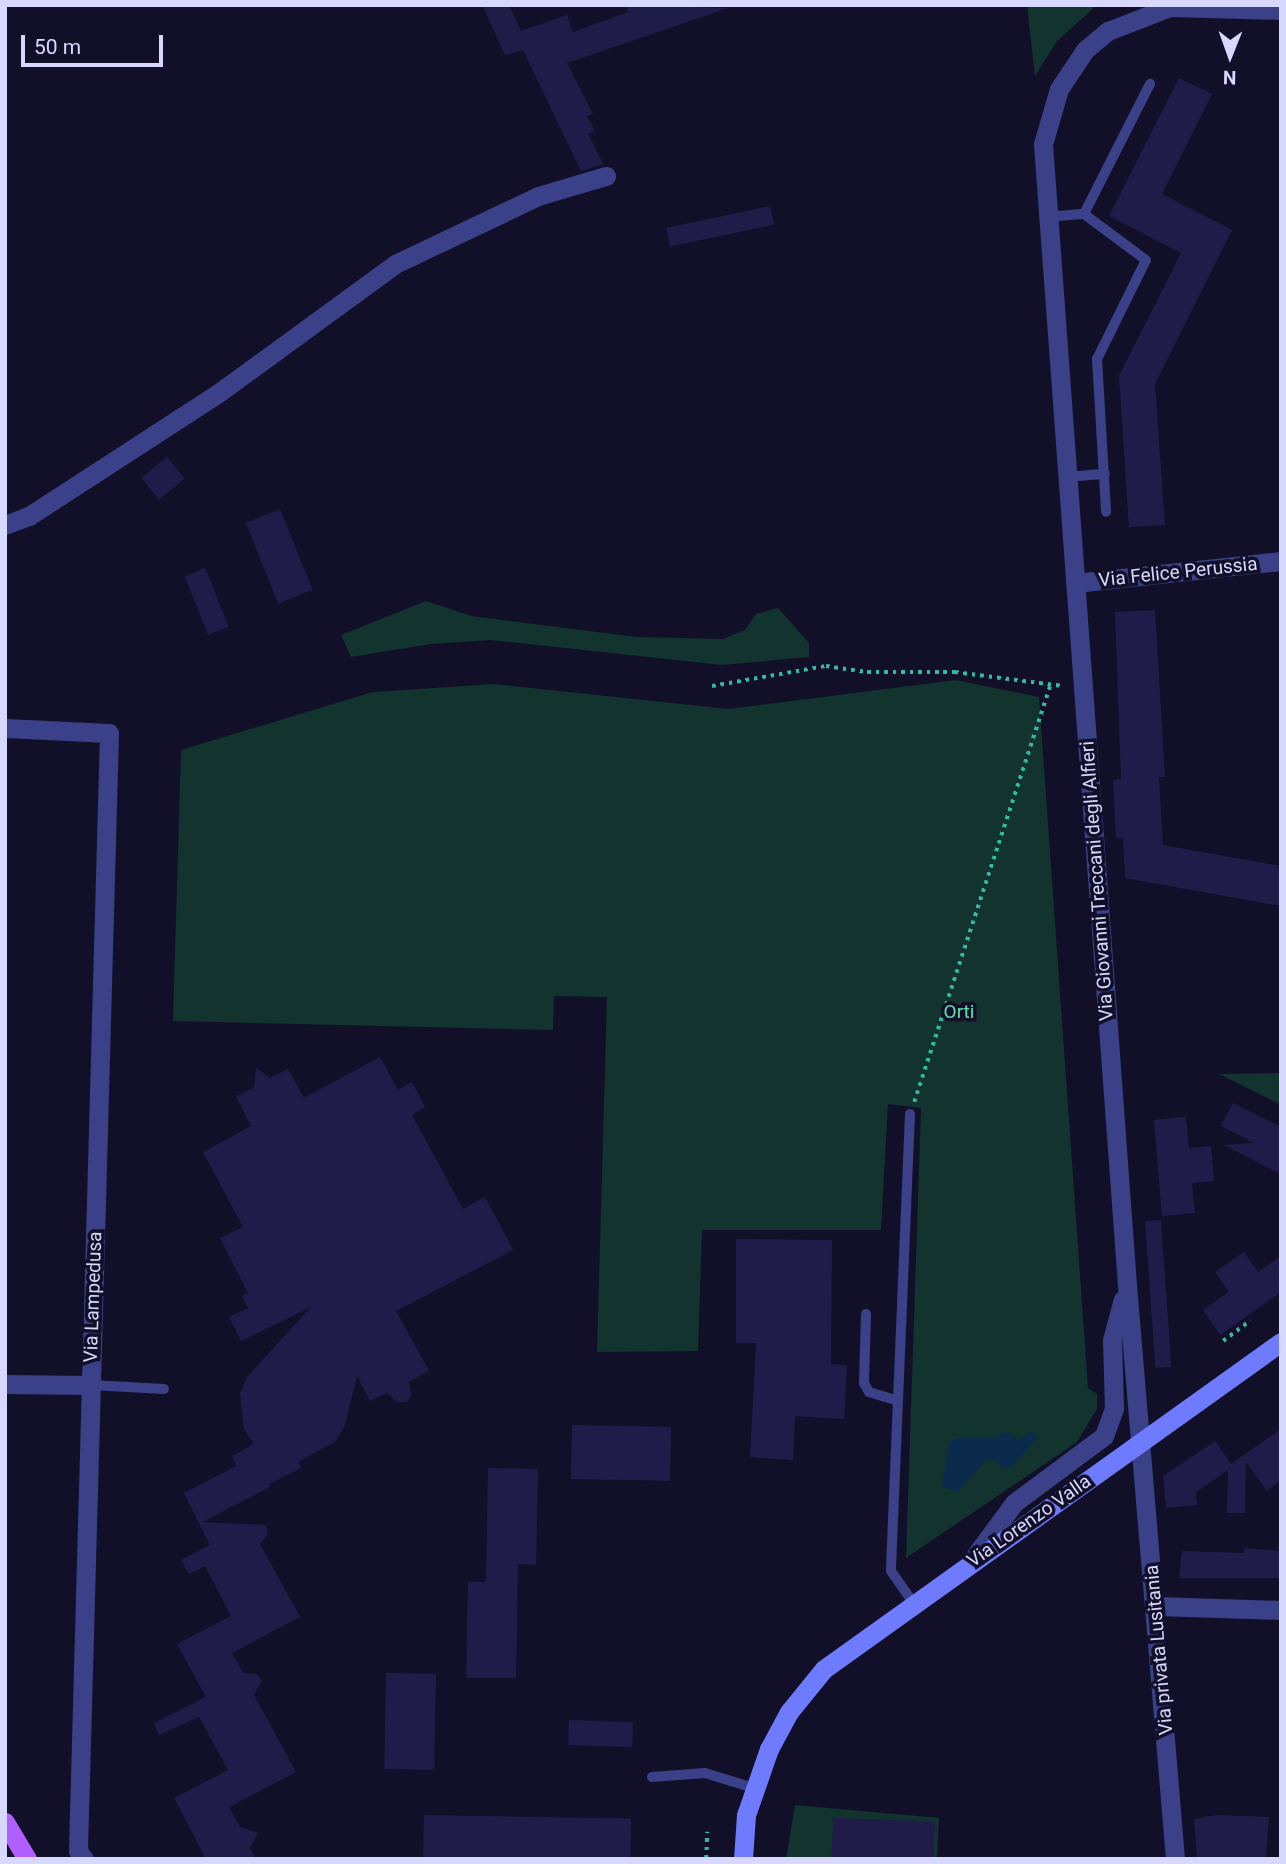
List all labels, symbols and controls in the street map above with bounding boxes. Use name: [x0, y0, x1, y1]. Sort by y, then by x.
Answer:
scale bar: [24, 21, 166, 65]
north arrow: [1195, 21, 1265, 91]
text: 50 m: [34, 35, 81, 59]
text: N: [1223, 66, 1237, 89]
street label: Via Felice Perussia: [1097, 552, 1259, 592]
street label: Via Giovanni Treccani degli Alfieri: [1076, 740, 1118, 1022]
park label: Orti: [944, 1001, 974, 1023]
street label: Via Lampedusa: [79, 1231, 107, 1363]
street label: Via Lorenzo Valla: [963, 1470, 1095, 1572]
street label: Via privata Lusitania: [1140, 1564, 1178, 1736]

